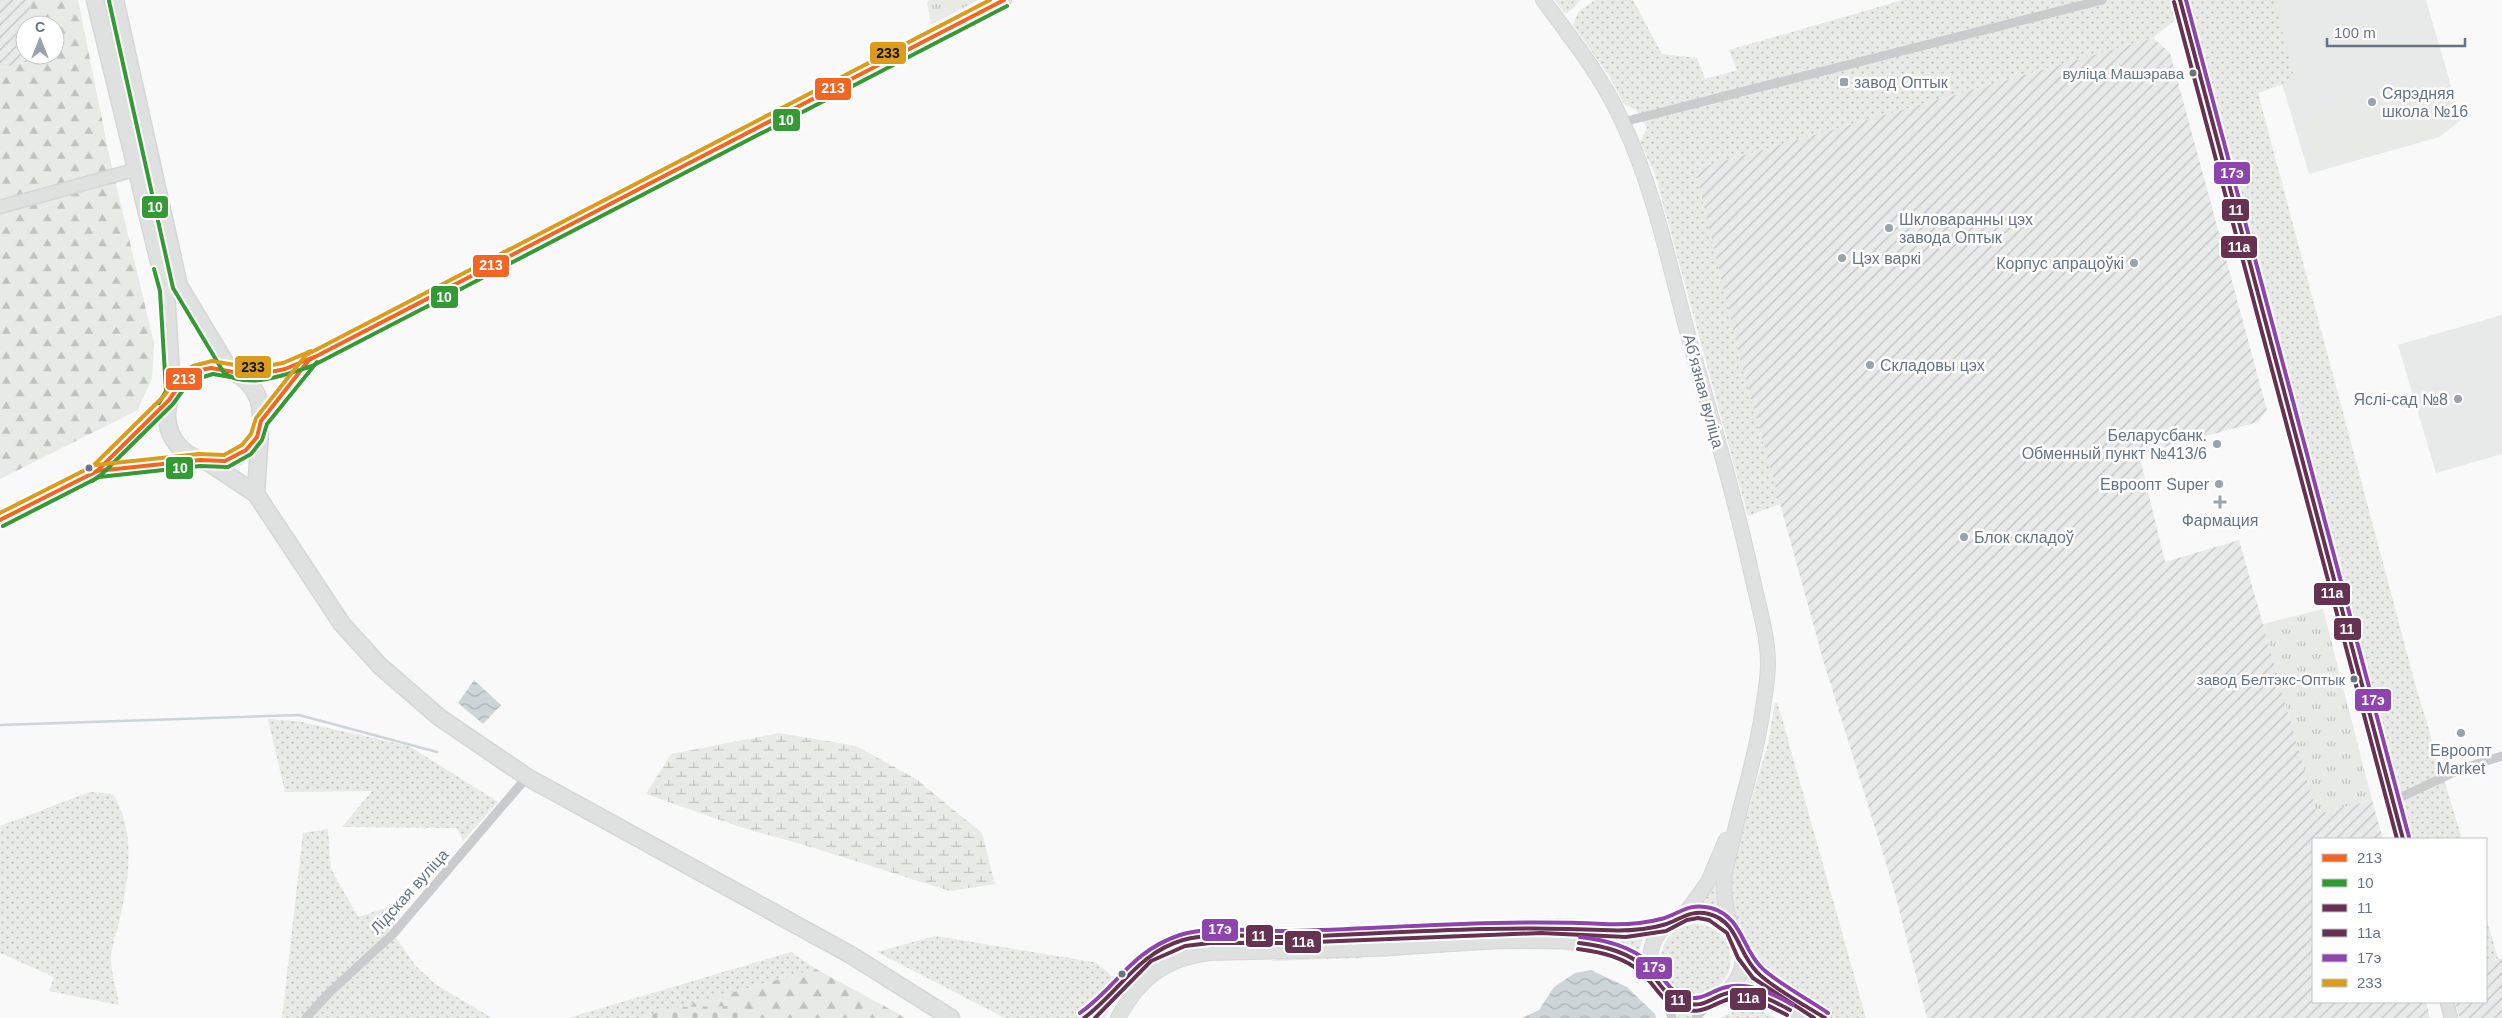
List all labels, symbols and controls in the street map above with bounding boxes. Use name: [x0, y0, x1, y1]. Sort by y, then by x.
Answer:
north arrow: [15, 15, 65, 65]
scale bar: [2327, 15, 2464, 47]
text: С: [35, 19, 45, 35]
text: 100 m: [2334, 24, 2376, 41]
line badge: 233: [869, 41, 907, 65]
text: 233: [876, 45, 900, 61]
place label: вуліца Машэрава: [2062, 65, 2185, 82]
marker: вуліца Машэрава: [2188, 68, 2198, 78]
place label: завод Оптык: [1854, 74, 1949, 91]
marker: завод Оптык: [1838, 76, 1850, 88]
line badge: 213: [814, 77, 852, 101]
text: 213: [821, 80, 845, 96]
place label: Сярэдняя школа №16: [2382, 85, 2468, 120]
marker: Сярэдняя школа №16: [2366, 96, 2378, 108]
line badge: 10: [772, 108, 801, 132]
text: 10: [778, 112, 794, 128]
line badge: 17э: [2213, 161, 2251, 185]
text: 17э: [2220, 165, 2244, 181]
line badge: 10: [141, 195, 169, 219]
line badge: 11: [2221, 198, 2250, 222]
text: 10: [147, 199, 163, 215]
text: 11: [2229, 202, 2244, 218]
place label: Шкловаранны цэх завода Оптык: [1899, 211, 2033, 246]
marker: Шкловаранны цэх завода Оптык: [1883, 222, 1895, 234]
line badge: 11а: [2220, 235, 2258, 259]
text: 11а: [2228, 239, 2251, 255]
place label: Цэх варкі: [1852, 250, 1921, 267]
marker: Цэх варкі: [1836, 252, 1848, 264]
line badge: 213: [472, 254, 510, 278]
place label: Корпус апрацоўкі: [1996, 255, 2124, 272]
text: 213: [479, 257, 503, 273]
marker: Корпус апрацоўкі: [2128, 257, 2140, 269]
line badge: 10: [430, 285, 459, 309]
text: 10: [436, 289, 452, 305]
street label: Абʼязная вуліца: [1680, 332, 1727, 450]
line badge: 233: [234, 355, 272, 379]
place label: Складовы цэх: [1880, 357, 1985, 374]
text: 233: [241, 359, 265, 375]
marker: Складовы цэх: [1864, 359, 1876, 371]
line badge: 213: [165, 367, 203, 391]
text: 213: [172, 371, 196, 387]
place label: Яслі-сад №8: [2353, 391, 2448, 408]
marker: Яслі-сад №8: [2452, 393, 2464, 405]
place label: Беларусбанк. Обменный пункт №413/6: [2022, 427, 2207, 462]
marker: Беларусбанк. Обменный пункт №413/6: [2211, 438, 2223, 450]
line badge: 10: [165, 456, 194, 480]
text: 10: [172, 460, 188, 476]
unlabelled marker: [84, 463, 94, 473]
place label: Евроопт Super: [2100, 476, 2210, 493]
marker: Евроопт Super: [2213, 478, 2225, 490]
marker: Фармация: [2214, 496, 2226, 508]
place label: Фармация: [2182, 512, 2258, 529]
place label: Блок складоў: [1974, 529, 2074, 546]
marker: Блок складоў: [1958, 531, 1970, 543]
line badge: 11а: [2313, 582, 2351, 606]
text: 11а: [2321, 585, 2344, 601]
line badge: 11: [2333, 617, 2362, 641]
text: 11: [2340, 621, 2355, 637]
place label: завод Белтэкс-Оптык: [2197, 671, 2345, 688]
marker: завод Белтэкс-Оптык: [2349, 674, 2359, 684]
line badge: 17э: [2354, 688, 2392, 712]
text: 17э: [2361, 692, 2385, 708]
marker: Евроопт Market: [2455, 727, 2467, 739]
place label: Евроопт Market: [2430, 742, 2493, 777]
legend: [2312, 838, 2487, 1003]
street label: Лідская вуліца: [367, 846, 452, 937]
text: 213: [2357, 849, 2382, 866]
text: 10: [2357, 874, 2374, 891]
text: 11: [2357, 899, 2373, 916]
line badge: 17э: [1201, 918, 1239, 942]
text: 17э: [1208, 921, 1232, 937]
line badge: 11: [1245, 924, 1274, 948]
text: 11а: [2357, 924, 2382, 941]
text: 11: [1252, 928, 1267, 944]
line badge: 11а: [1284, 930, 1322, 954]
text: 11а: [1292, 934, 1315, 950]
text: 17э: [2357, 949, 2382, 966]
line badge: 17э: [1635, 956, 1673, 980]
text: 17э: [1642, 959, 1666, 975]
unlabelled marker: [1117, 969, 1127, 979]
text: 233: [2357, 974, 2382, 991]
line badge: 11а: [1729, 987, 1767, 1011]
line badge: 11: [1664, 989, 1692, 1013]
text: 11а: [1737, 990, 1760, 1006]
text: 11: [1671, 992, 1686, 1008]

